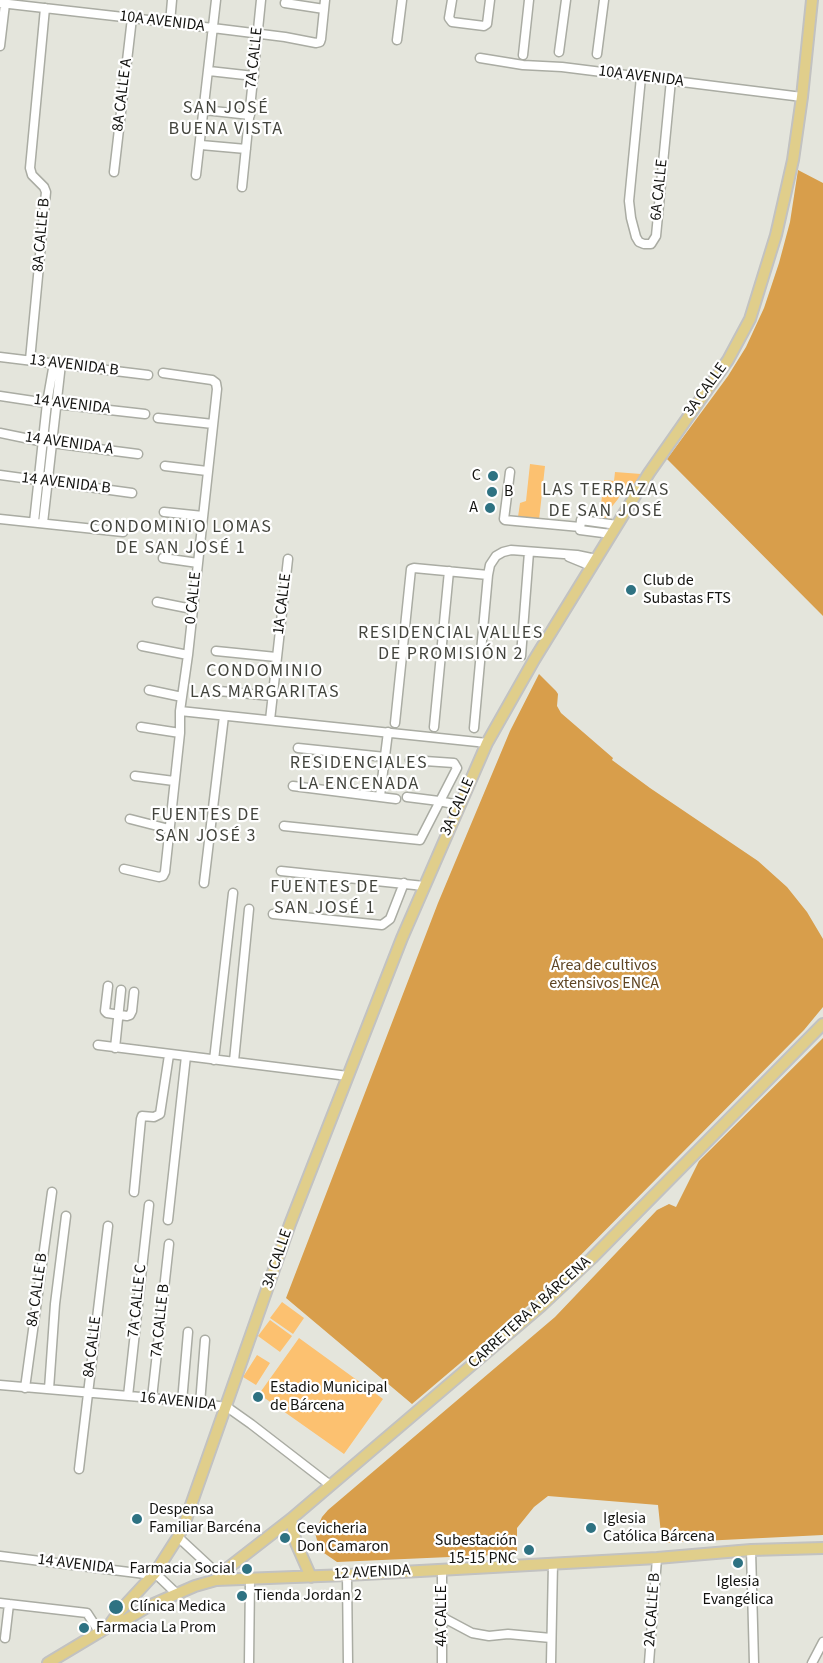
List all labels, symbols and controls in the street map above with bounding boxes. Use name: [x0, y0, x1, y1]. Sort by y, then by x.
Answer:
street label: 10A AVENIDA: [118, 7, 206, 37]
street label: 7A CALLE: [242, 26, 268, 90]
street label: 8A CALLE A: [109, 57, 137, 133]
street label: 10A AVENIDA: [597, 62, 685, 92]
district label: SAN JOSÉ BUENA VISTA: [168, 98, 284, 140]
street label: 6A CALLE: [647, 158, 673, 222]
street label: 8A CALLE B: [29, 197, 55, 273]
street label: 13 AVENIDA B: [28, 351, 120, 381]
street label: 3A CALLE: [680, 359, 732, 421]
street label: 14 AVENIDA: [33, 391, 111, 419]
street label: 14 AVENIDA A: [24, 428, 114, 460]
place label: C: [472, 466, 481, 486]
street label: 14 AVENIDA B: [20, 469, 112, 499]
marker: C: [486, 469, 500, 483]
district label: LAS TERRAZAS DE SAN JOSÉ: [542, 480, 670, 522]
place label: B: [504, 482, 513, 502]
marker: B: [485, 485, 499, 499]
place label: A: [469, 498, 478, 518]
marker: A: [483, 501, 497, 515]
district label: CONDOMINIO LOMAS DE SAN JOSÉ 1: [90, 517, 272, 560]
street label: 0 CALLE: [182, 571, 206, 625]
place label: Club de Subastas FTS: [643, 571, 731, 609]
street label: 1A CALLE: [270, 572, 296, 636]
marker: Club de Subastas FTS: [624, 583, 638, 597]
district label: RESIDENCIAL VALLES DE PROMISIÓN 2: [358, 623, 544, 666]
district label: CONDOMINIO LAS MARGARITAS: [190, 661, 340, 704]
district label: RESIDENCIALES LA ENCENADA: [290, 753, 428, 795]
street label: 3A CALLE: [437, 775, 479, 839]
district label: FUENTES DE SAN JOSÉ 3: [151, 805, 261, 848]
district label: FUENTES DE SAN JOSÉ 1: [270, 877, 380, 920]
park label: Área de cultivos extensivos ENCA: [549, 956, 659, 994]
street label: 3A CALLE: [259, 1227, 297, 1291]
street label: 8A CALLE B: [23, 1252, 53, 1328]
street label: CARRETERA A BÁRCENA: [465, 1253, 595, 1373]
street label: 7A CALLE C: [125, 1263, 151, 1339]
street label: 7A CALLE B: [148, 1283, 174, 1359]
street label: 8A CALLE: [80, 1315, 106, 1379]
place label: Estadio Municipal de Bárcena: [270, 1378, 388, 1416]
street label: 16 AVENIDA: [139, 1388, 217, 1416]
marker: Estadio Municipal de Bárcena: [251, 1390, 265, 1404]
place label: Despensa Familiar Barcéna: [149, 1500, 261, 1538]
place label: Iglesia Católica Bárcena: [603, 1509, 715, 1547]
marker: Despensa Familiar Barcéna: [130, 1512, 144, 1526]
place label: Cevicheria Don Camaron: [297, 1519, 389, 1557]
marker: Iglesia Católica Bárcena: [584, 1521, 598, 1535]
marker: Cevicheria Don Camaron: [278, 1531, 292, 1545]
place label: Subestación 15-15 PNC: [435, 1531, 517, 1569]
marker: Subestación 15-15 PNC: [522, 1543, 536, 1557]
street label: 14 AVENIDA: [37, 1551, 115, 1579]
marker: Iglesia Evangélica: [731, 1556, 745, 1570]
place label: Farmacia Social: [130, 1559, 235, 1579]
street label: 12 AVENIDA: [333, 1561, 411, 1585]
marker: Farmacia Social: [240, 1562, 254, 1576]
street label: 2A CALLE B: [641, 1572, 665, 1648]
place label: Iglesia Evangélica: [702, 1572, 774, 1610]
street label: 4A CALLE: [432, 1585, 452, 1647]
place label: Tienda Jordan 2: [254, 1586, 362, 1606]
marker: Tienda Jordan 2: [235, 1589, 249, 1603]
place label: Clínica Medica: [130, 1597, 226, 1617]
marker: Clínica Medica: [107, 1598, 125, 1616]
place label: Farmacia La Prom: [96, 1618, 216, 1638]
marker: Farmacia La Prom: [77, 1621, 91, 1635]

